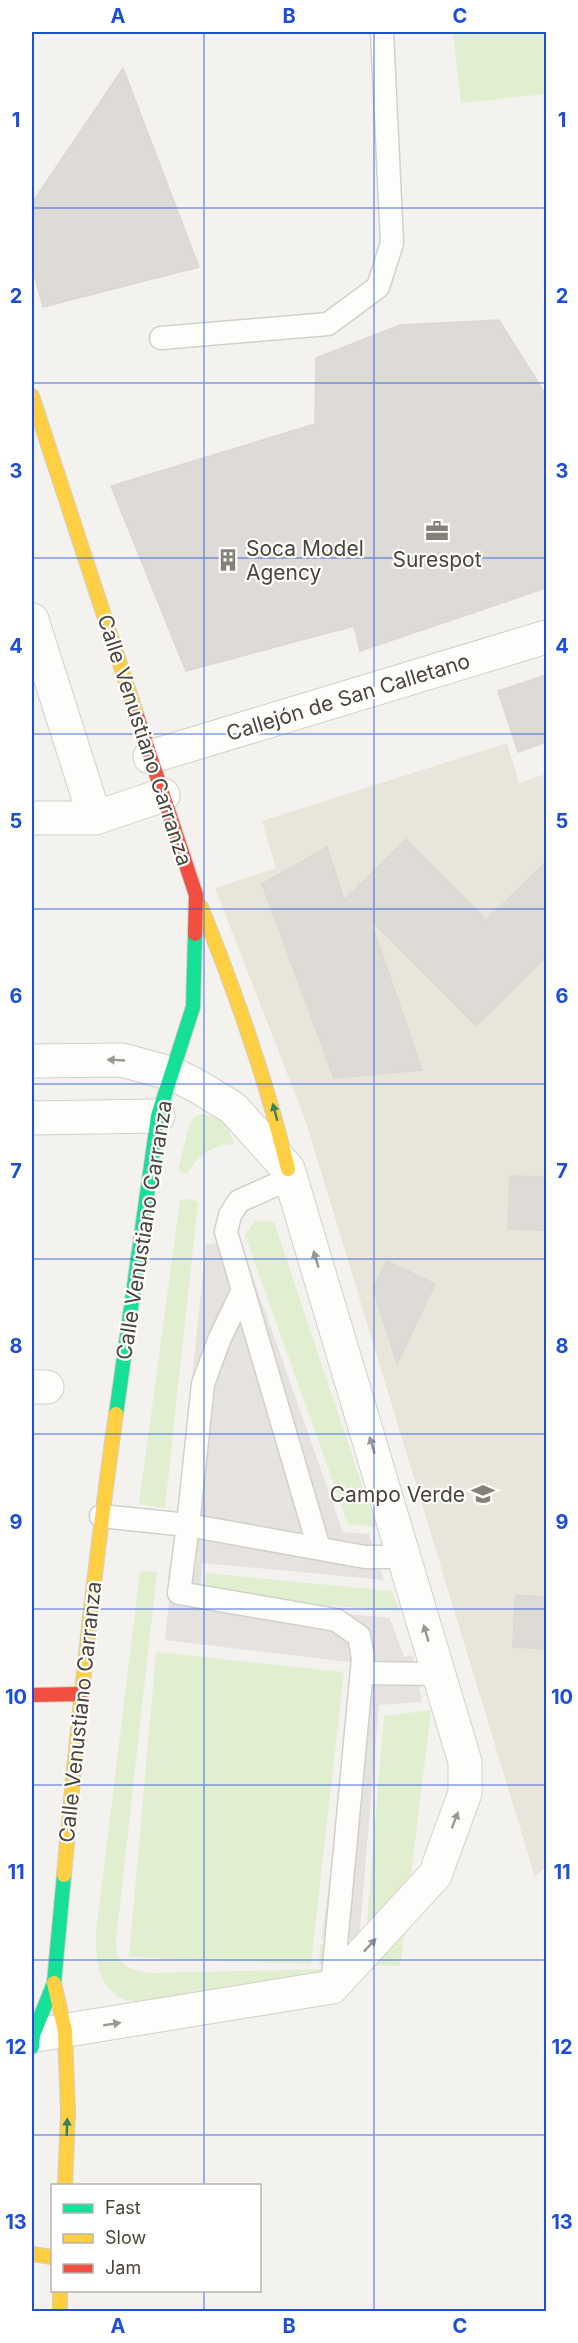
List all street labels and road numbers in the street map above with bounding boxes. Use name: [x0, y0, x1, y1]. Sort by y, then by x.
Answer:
street label: Calle Venustiano Carranza: [93, 611, 197, 869]
street label: Callejón de San Calletano: [223, 648, 473, 746]
street label: Calle Venustiano Carranza: [111, 1098, 177, 1362]
street label: Calle Venustiano Carranza: [54, 1580, 106, 1844]

